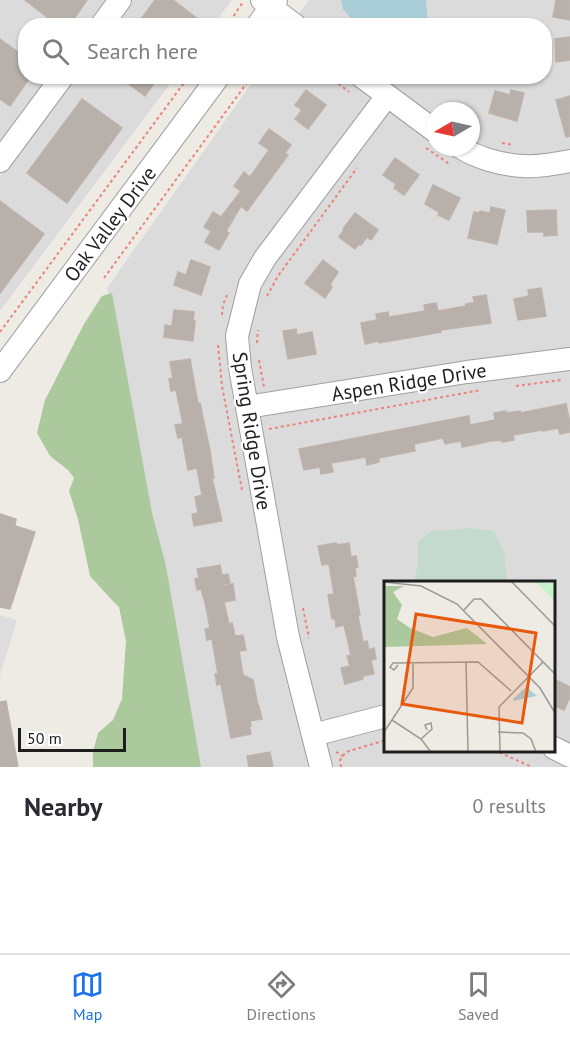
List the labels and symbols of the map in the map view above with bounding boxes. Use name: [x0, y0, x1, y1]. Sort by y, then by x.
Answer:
north arrow: [426, 102, 480, 156]
street label: Oak Valley Drive: [58, 161, 162, 287]
street label: Spring Ridge Drive: [227, 350, 277, 512]
street label: Aspen Ridge Drive: [330, 357, 488, 407]
inset map: [384, 581, 555, 752]
scale bar: [18, 725, 126, 752]

